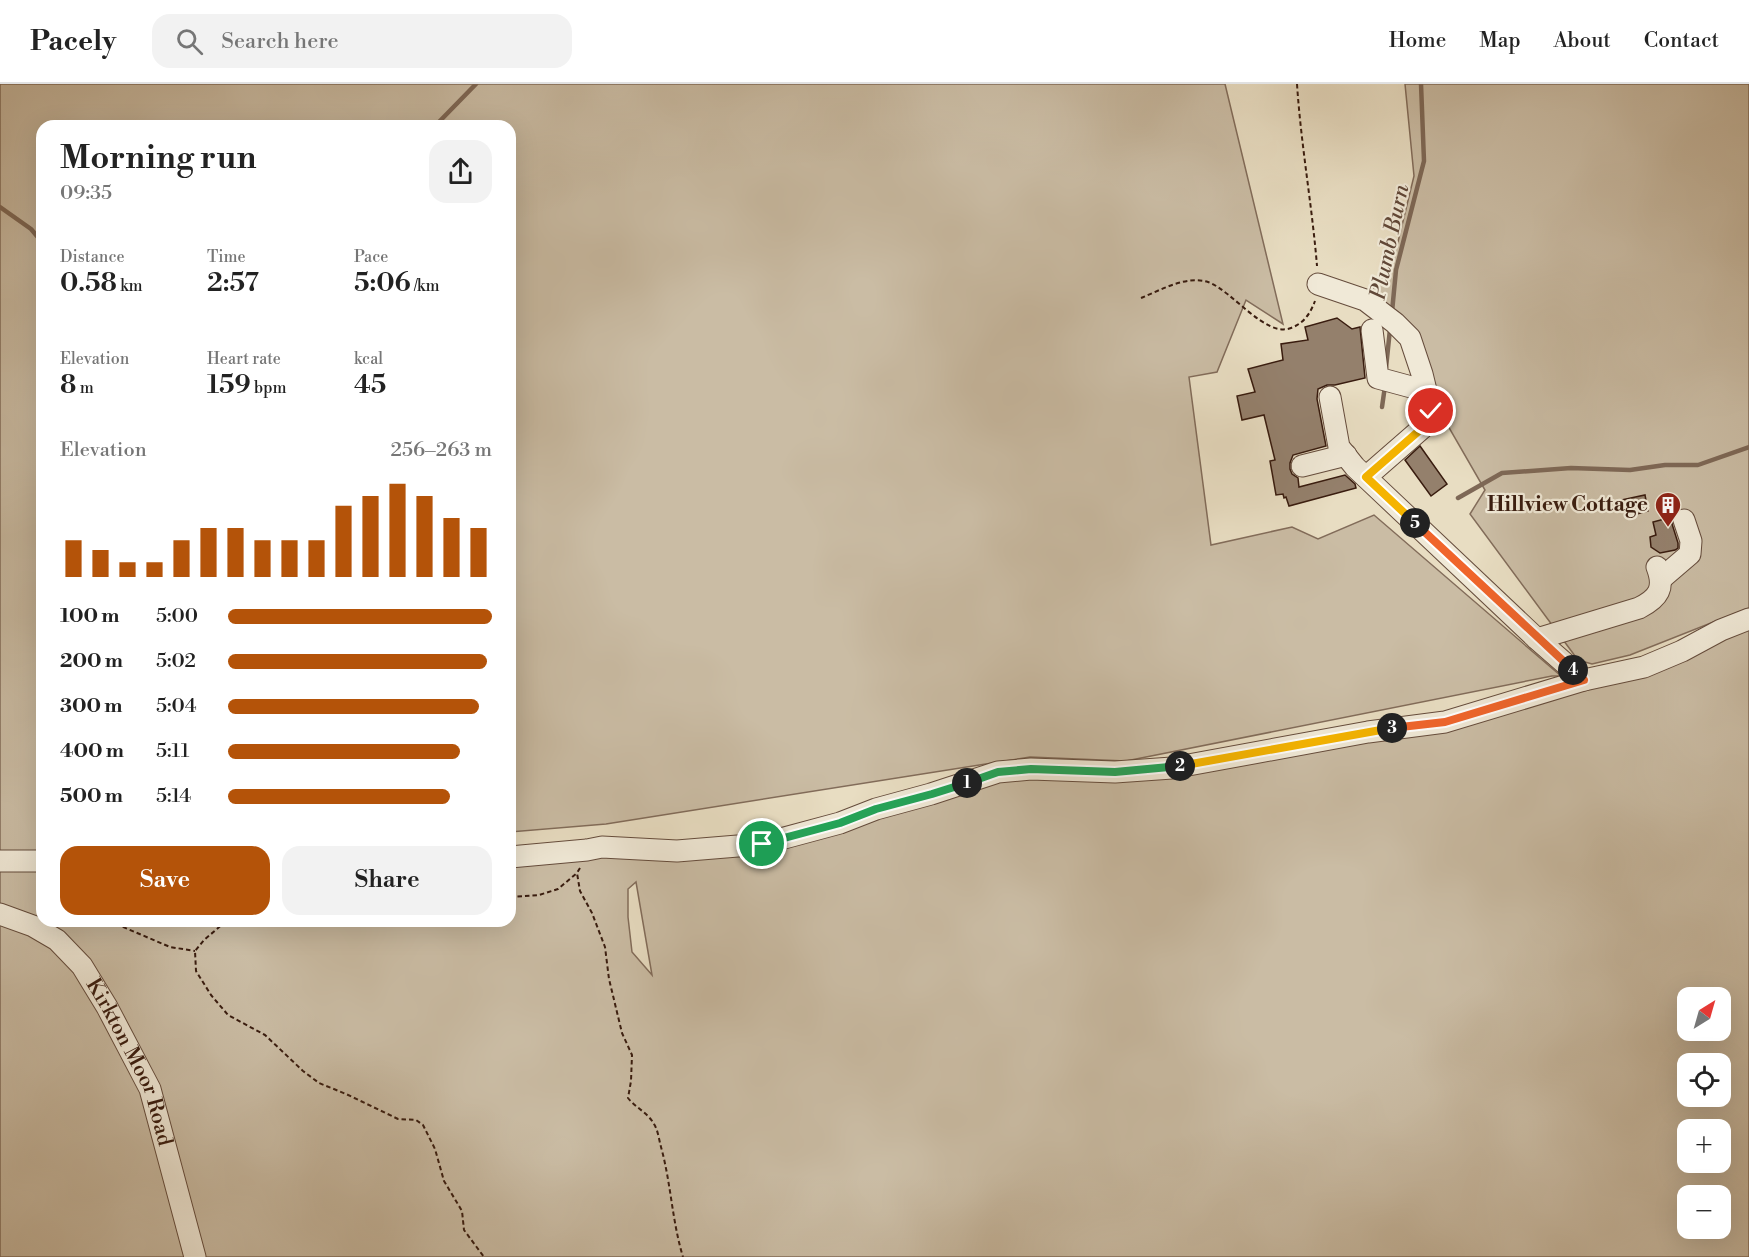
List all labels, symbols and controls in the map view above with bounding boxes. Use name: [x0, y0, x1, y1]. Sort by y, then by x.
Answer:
search box: [152, 14, 572, 68]
text: Pacely: [30, 24, 116, 59]
icon: search: [173, 25, 206, 58]
text: Search here: [221, 28, 339, 55]
text: Home: [1389, 28, 1446, 54]
text: Map: [1479, 28, 1521, 54]
text: About: [1554, 28, 1611, 54]
text: Contact: [1644, 28, 1719, 54]
text: Morning run: [60, 138, 257, 179]
button: share: [429, 140, 492, 203]
text: 09:35: [60, 181, 112, 206]
water label: Plumb Burn: [1364, 181, 1416, 303]
text: Distance: [60, 247, 125, 267]
text: Time: [207, 247, 246, 267]
text: Pace: [354, 247, 388, 267]
text: 0.58: [60, 267, 117, 299]
text: 2:57: [207, 267, 259, 299]
text: 5:06: [354, 267, 411, 299]
text: km: [117, 276, 143, 296]
text: /km: [411, 276, 439, 296]
text: Elevation: [60, 349, 129, 369]
text: Heart rate: [207, 349, 281, 369]
text: kcal: [354, 349, 383, 369]
text: 8: [60, 369, 76, 401]
text: 159: [207, 369, 251, 401]
text: 45: [354, 369, 386, 401]
text: m: [76, 378, 94, 398]
text: bpm: [251, 378, 286, 398]
pin: [1405, 385, 1456, 436]
icon: check: [1414, 394, 1447, 427]
text: Elevation: [60, 438, 147, 463]
text: 256–263 m: [391, 438, 492, 463]
building icon: Hillview Cottage: [1653, 490, 1683, 528]
place label: Hillview Cottage: [1487, 492, 1648, 518]
pin: 5: [1400, 508, 1430, 538]
text: 5: [1410, 513, 1420, 533]
text: 100 m: [60, 604, 119, 629]
text: 5:00: [156, 604, 198, 629]
text: 200 m: [60, 649, 123, 674]
text: 5:02: [156, 649, 196, 674]
pin: 4: [1558, 655, 1588, 685]
text: 4: [1568, 660, 1578, 680]
text: 300 m: [60, 694, 123, 719]
text: 5:04: [156, 694, 197, 719]
pin: 3: [1377, 713, 1407, 743]
text: 3: [1387, 718, 1397, 738]
text: 400 m: [60, 739, 124, 764]
text: 5:11: [156, 739, 189, 764]
pin: 2: [1165, 751, 1195, 781]
text: 2: [1175, 756, 1185, 776]
pin: 1: [952, 768, 982, 798]
text: 1: [963, 773, 971, 793]
text: 500 m: [60, 784, 123, 809]
text: 5:14: [156, 784, 191, 809]
pin: [736, 818, 787, 869]
icon: arrive: [745, 827, 778, 860]
button: Save: [60, 846, 270, 915]
button: Share: [282, 846, 492, 915]
street label: Kirkton Moor Road: [80, 974, 178, 1149]
north arrow: [1677, 987, 1731, 1041]
map controls: [1677, 987, 1731, 1239]
button: locate: [1677, 1053, 1731, 1107]
button: +: [1677, 1119, 1731, 1173]
button: −: [1677, 1185, 1731, 1239]

